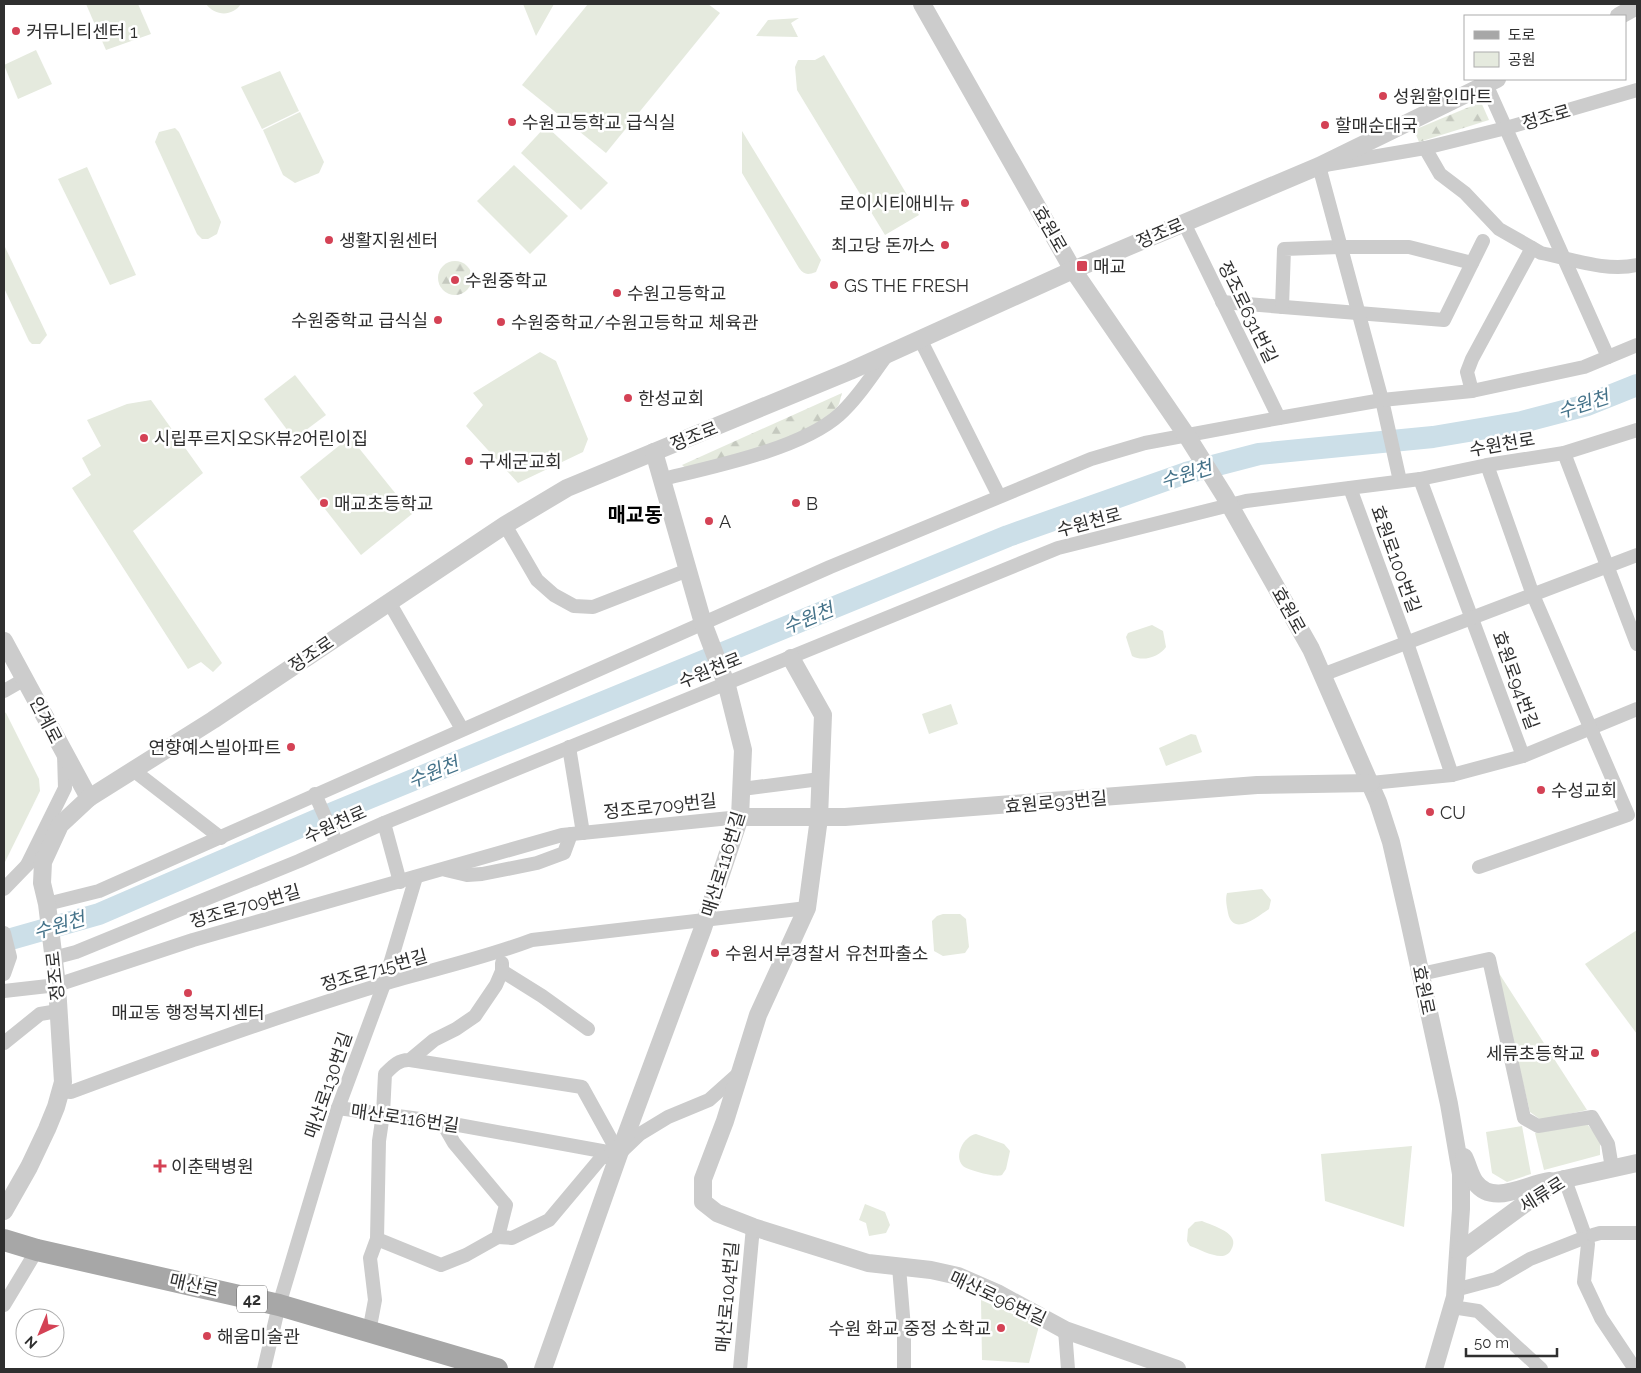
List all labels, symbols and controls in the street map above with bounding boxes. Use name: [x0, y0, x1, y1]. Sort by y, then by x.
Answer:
legend: [1464, 15, 1626, 80]
place label: 커뮤니티센터 1: [26, 21, 138, 42]
marker: 커뮤니티센터 1: [10, 25, 22, 37]
text: 도로: [1508, 26, 1536, 44]
text: 공원: [1508, 51, 1536, 69]
place label: 성원할인마트: [1393, 86, 1492, 107]
marker: 성원할인마트: [1377, 90, 1389, 102]
street label: 정조로: [1519, 100, 1573, 134]
place label: 수원고등학교 급식실: [522, 112, 676, 133]
place label: 할매순대국: [1335, 115, 1418, 136]
marker: 수원고등학교 급식실: [506, 116, 518, 128]
marker: 할매순대국: [1319, 119, 1331, 131]
place label: 로이시티애비뉴: [839, 193, 955, 214]
marker: 로이시티애비뉴: [959, 197, 971, 209]
street label: 효원로: [1028, 202, 1072, 256]
street label: 정조로: [1133, 214, 1187, 252]
place label: 생활지원센터: [339, 230, 438, 251]
marker: 생활지원센터: [323, 234, 335, 246]
place label: 최고당 돈까스: [831, 235, 935, 256]
marker: 최고당 돈까스: [939, 239, 951, 251]
place label: 매교: [1093, 256, 1126, 277]
street label: 정조로631번길: [1214, 258, 1282, 366]
marker: 매교: [1075, 259, 1089, 273]
place label: 수원중학교: [465, 270, 548, 291]
marker: 수원중학교: [449, 274, 461, 286]
place label: GS THE FRESH: [844, 275, 969, 296]
marker: GS THE FRESH: [828, 279, 840, 291]
place label: 수원고등학교: [627, 283, 726, 304]
marker: 수원고등학교: [611, 287, 623, 299]
place label: 수원중학교 급식실: [291, 310, 428, 331]
place label: 수원중학교/수원고등학교 체육관: [511, 312, 759, 333]
marker: 수원중학교 급식실: [432, 314, 444, 326]
marker: 수원중학교/수원고등학교 체육관: [495, 316, 507, 328]
water label: 수원천: [1555, 385, 1613, 423]
place label: 한성교회: [638, 388, 704, 409]
marker: 한성교회: [622, 392, 634, 404]
street label: 정조로: [667, 417, 721, 455]
place label: 시립푸르지오SK뷰2어린이집: [154, 428, 368, 449]
street label: 수원천로: [1468, 428, 1536, 460]
marker: 시립푸르지오SK뷰2어린이집: [138, 432, 150, 444]
place label: 구세군교회: [479, 451, 562, 472]
marker: 구세군교회: [463, 455, 475, 467]
water label: 수원천: [1158, 455, 1216, 492]
place label: 매교초등학교: [334, 493, 433, 514]
place label: B: [806, 493, 818, 514]
marker: 매교초등학교: [318, 497, 330, 509]
marker: B: [790, 497, 802, 509]
district label: 매교동: [607, 503, 663, 527]
street label: 수원천로: [1054, 503, 1124, 541]
street label: 효원로100번길: [1367, 503, 1425, 615]
place label: A: [719, 511, 731, 532]
marker: A: [703, 515, 715, 527]
street label: 효원로: [1268, 583, 1310, 637]
water label: 수원천: [780, 597, 838, 638]
street label: 효원로94번길: [1488, 628, 1544, 732]
street label: 정조로: [285, 631, 337, 677]
street label: 수원천로: [675, 648, 745, 692]
street label: 인계로: [25, 693, 67, 747]
place label: 연향예스빌아파트: [149, 737, 281, 758]
marker: 연향예스빌아파트: [285, 741, 297, 753]
water label: 수원천: [405, 751, 463, 792]
place label: 수성교회: [1551, 780, 1617, 801]
marker: 수성교회: [1535, 784, 1547, 796]
street label: 효원로93번길: [1004, 787, 1108, 817]
street label: 정조로709번길: [602, 790, 718, 822]
street label: 수원천로: [300, 801, 370, 847]
place label: CU: [1440, 802, 1466, 823]
marker: CU: [1424, 806, 1436, 818]
street label: 매산로116번길: [697, 809, 749, 919]
street label: 정조로709번길: [187, 880, 303, 932]
water label: 수원천: [31, 907, 89, 943]
place label: 수원서부경찰서 유천파출소: [725, 943, 928, 964]
street label: 정조로715번길: [318, 945, 430, 995]
marker: 수원서부경찰서 유천파출소: [709, 947, 721, 959]
street label: 정조로: [42, 950, 68, 1002]
street label: 효원로: [1409, 964, 1439, 1016]
marker: 매교동 행정복지센터: [182, 987, 194, 999]
place label: 매교동 행정복지센터: [111, 1002, 265, 1023]
street label: 매산로130번길: [300, 1029, 356, 1141]
place label: 세류초등학교: [1486, 1043, 1585, 1064]
marker: 세류초등학교: [1589, 1047, 1601, 1059]
street label: 매산로116번길: [350, 1100, 460, 1136]
place label: 이춘택병원: [171, 1156, 254, 1177]
marker: 이춘택병원: [153, 1159, 167, 1173]
street label: 세류로: [1515, 1172, 1569, 1216]
street label: 매산로104번길: [712, 1241, 742, 1353]
street label: 매산로96번길: [946, 1266, 1050, 1330]
street label: 매산로: [167, 1269, 221, 1301]
road number: 42: [237, 1286, 267, 1312]
north arrow: [15, 1308, 65, 1358]
place label: 수원 화교 중정 소학교: [828, 1318, 991, 1339]
marker: 수원 화교 중정 소학교: [995, 1322, 1007, 1334]
place label: 해움미술관: [217, 1326, 300, 1347]
scale bar: [1466, 1326, 1557, 1358]
marker: 해움미술관: [201, 1330, 213, 1342]
text: N: [22, 1333, 40, 1352]
text: 50 m: [1474, 1334, 1509, 1352]

